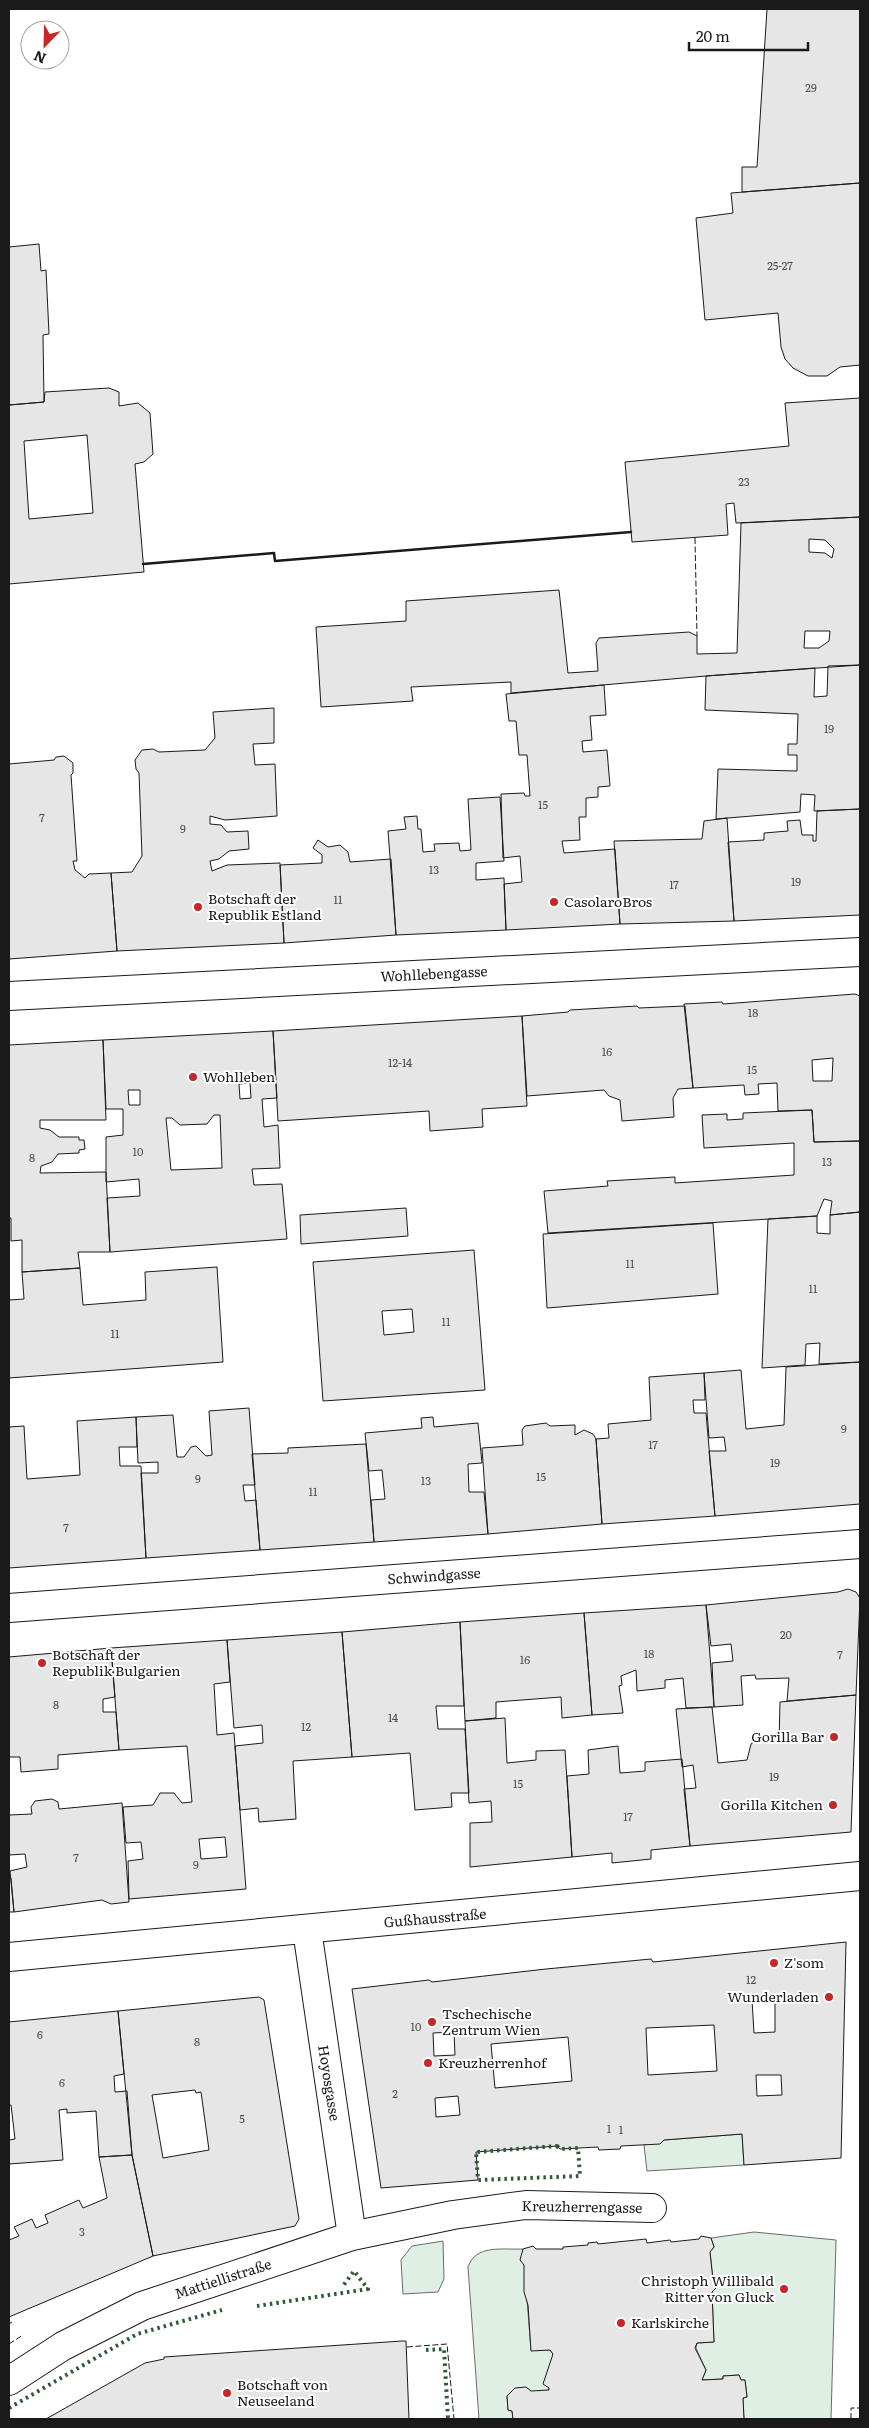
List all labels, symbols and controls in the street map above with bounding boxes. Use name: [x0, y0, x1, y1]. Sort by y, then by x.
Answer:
north arrow: [20, 20, 70, 70]
scale bar: [689, 20, 808, 52]
text: 20 m: [696, 24, 730, 47]
text: N: [30, 46, 49, 69]
house number: 29: [805, 79, 817, 95]
house number: 25-27: [767, 257, 793, 273]
house number: 23: [738, 473, 750, 489]
house number: 19: [824, 720, 834, 736]
house number: 15: [538, 796, 548, 812]
house number: 7: [39, 809, 45, 825]
house number: 9: [180, 820, 186, 836]
house number: 13: [429, 861, 439, 877]
house number: 19: [791, 873, 801, 889]
house number: 17: [669, 876, 679, 892]
place label: Botschaft der Republik Estland: [208, 888, 322, 924]
house number: 11: [334, 891, 343, 907]
place label: CasolaroBros: [564, 891, 652, 911]
marker: CasolaroBros: [548, 896, 560, 908]
marker: Botschaft der Republik Estland: [192, 901, 204, 913]
street label: Wohllebengasse: [380, 960, 488, 986]
house number: 18: [748, 1004, 758, 1020]
house number: 16: [602, 1043, 612, 1059]
house number: 12-14: [388, 1054, 412, 1070]
house number: 15: [747, 1061, 757, 1077]
place label: Wohlleben: [203, 1066, 275, 1086]
marker: Wohlleben: [187, 1071, 199, 1083]
house number: 10: [133, 1143, 143, 1159]
house number: 8: [29, 1149, 35, 1165]
house number: 13: [822, 1153, 832, 1169]
house number: 11: [626, 1255, 635, 1271]
house number: 11: [809, 1280, 818, 1296]
house number: 11: [442, 1313, 451, 1329]
house number: 11: [111, 1325, 120, 1341]
house number: 9: [841, 1420, 847, 1436]
house number: 17: [648, 1436, 658, 1452]
house number: 19: [770, 1454, 780, 1470]
house number: 15: [536, 1468, 546, 1484]
house number: 9: [195, 1470, 201, 1486]
house number: 13: [421, 1472, 431, 1488]
house number: 11: [309, 1483, 318, 1499]
house number: 7: [63, 1519, 69, 1535]
street label: Schwindgasse: [387, 1562, 481, 1588]
house number: 20: [780, 1626, 792, 1642]
place label: Botschaft der Republik Bulgarien: [52, 1644, 181, 1680]
house number: 18: [644, 1645, 654, 1661]
house number: 7: [837, 1646, 843, 1662]
house number: 16: [520, 1651, 530, 1667]
marker: Botschaft der Republik Bulgarien: [36, 1657, 48, 1669]
house number: 8: [53, 1696, 59, 1712]
house number: 14: [388, 1709, 398, 1725]
house number: 12: [301, 1718, 311, 1734]
place label: Gorilla Bar: [751, 1726, 824, 1746]
marker: Gorilla Bar: [828, 1731, 840, 1743]
house number: 19: [769, 1768, 779, 1784]
house number: 15: [513, 1775, 523, 1791]
place label: Gorilla Kitchen: [721, 1794, 823, 1814]
marker: Gorilla Kitchen: [827, 1799, 839, 1811]
house number: 17: [623, 1808, 633, 1824]
house number: 7: [73, 1849, 79, 1865]
house number: 9: [193, 1856, 199, 1872]
street label: Gußhausstraße: [383, 1903, 487, 1931]
place label: Z'som: [784, 1952, 824, 1972]
marker: Z'som: [768, 1957, 780, 1969]
house number: 12: [746, 1971, 756, 1987]
place label: Wunderladen: [727, 1986, 819, 2006]
marker: Wunderladen: [823, 1991, 835, 2003]
place label: Tschechische Zentrum Wien: [442, 2003, 540, 2039]
marker: Tschechische Zentrum Wien: [426, 2016, 438, 2028]
house number: 10: [411, 2018, 421, 2034]
house number: 6: [37, 2026, 43, 2042]
house number: 8: [194, 2033, 200, 2049]
street label: Hoyosgasse: [314, 2043, 346, 2122]
place label: Kreuzherrenhof: [438, 2052, 548, 2072]
marker: Kreuzherrenhof: [422, 2057, 434, 2069]
house number: 6: [59, 2074, 65, 2090]
house number: 2: [392, 2085, 398, 2101]
house number: 5: [239, 2110, 245, 2126]
house number: 1: [607, 2120, 612, 2136]
house number: 1: [619, 2121, 624, 2137]
street label: Kreuzherrengasse: [521, 2195, 643, 2217]
house number: 3: [79, 2223, 85, 2239]
street label: Mattiellistraße: [172, 2253, 274, 2303]
place label: Christoph Willibald Ritter von Gluck: [641, 2270, 774, 2306]
marker: Christoph Willibald Ritter von Gluck: [778, 2283, 790, 2295]
place label: Karlskirche: [631, 2312, 709, 2332]
marker: Karlskirche: [615, 2317, 627, 2329]
place label: Botschaft von Neuseeland: [237, 2374, 328, 2410]
marker: Botschaft von Neuseeland: [221, 2387, 233, 2399]

